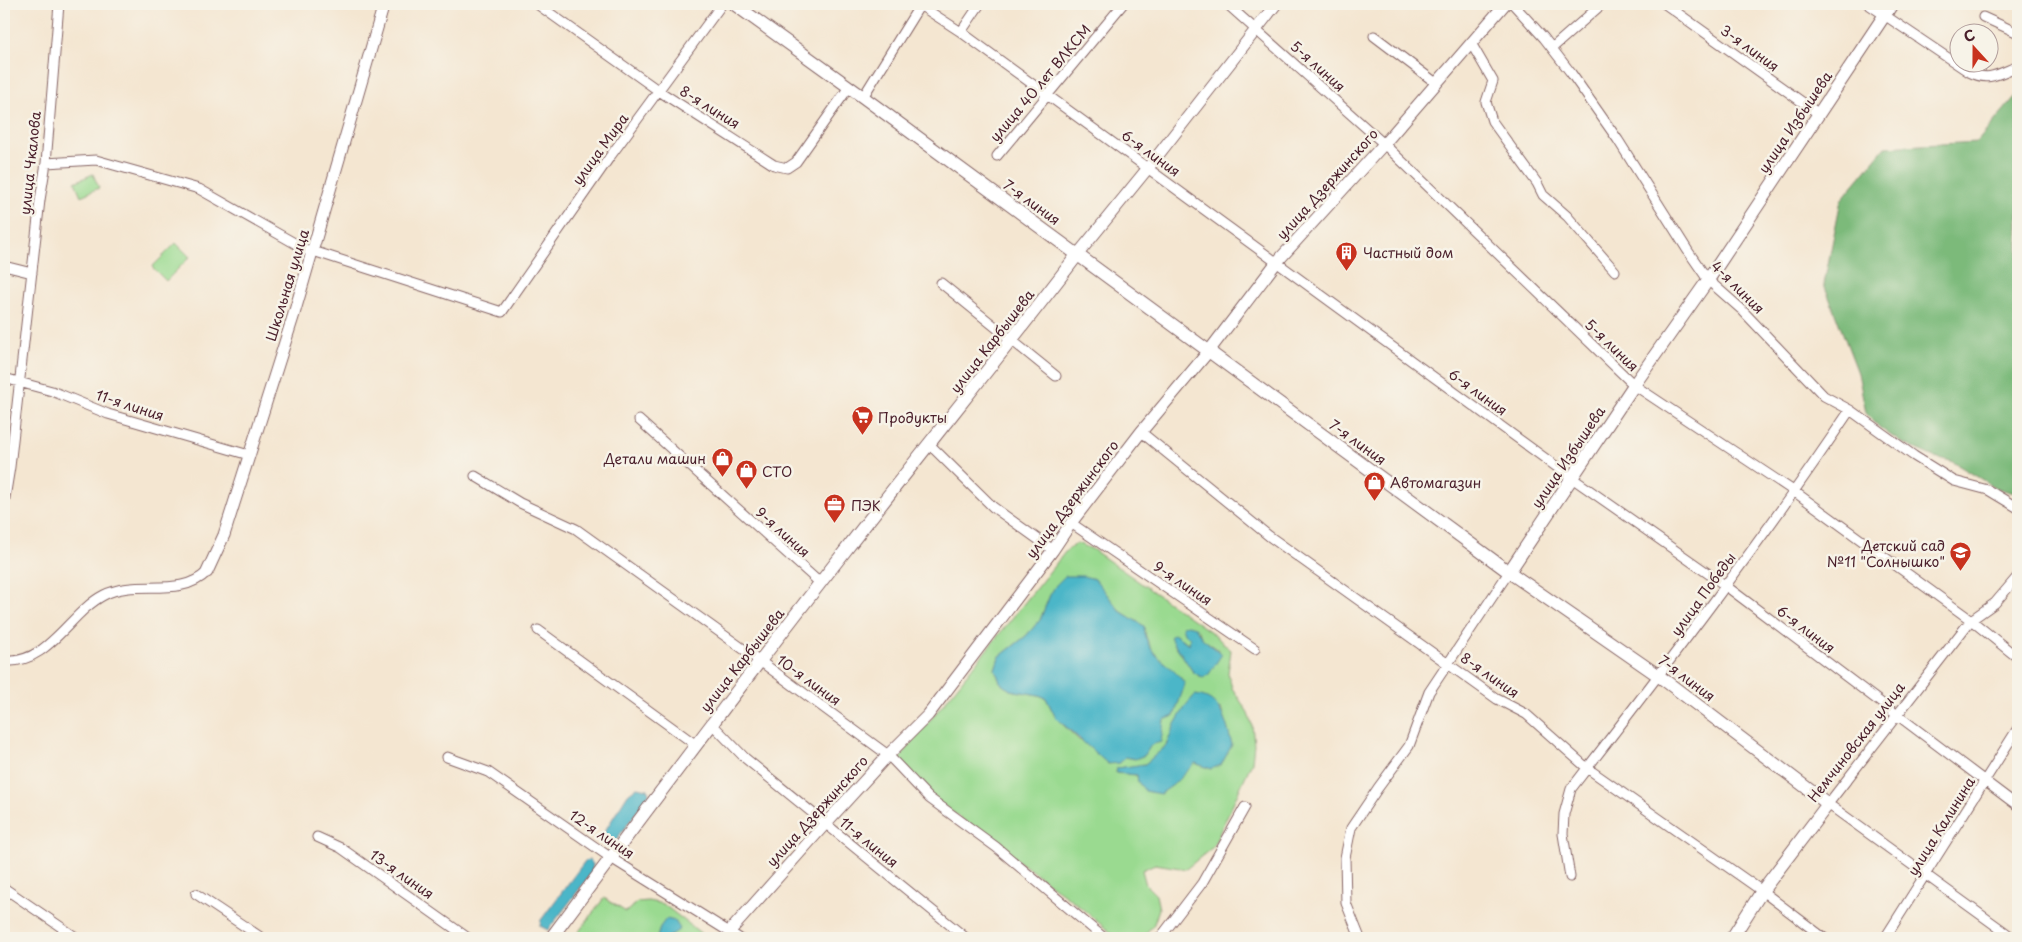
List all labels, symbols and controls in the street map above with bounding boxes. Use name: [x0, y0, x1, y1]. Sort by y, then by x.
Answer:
street label: улица 40 лет ВЛКСМ: [985, 20, 1095, 146]
street label: 3-я линия: [1716, 20, 1784, 76]
north arrow: [1950, 22, 2000, 72]
text: С: [1960, 24, 1978, 47]
street label: 5-я линия: [1286, 36, 1350, 96]
street label: улица Избышева: [1753, 66, 1837, 177]
street label: 8-я линия: [676, 80, 744, 134]
street label: улица Мира: [567, 109, 633, 189]
street label: улица Чкалова: [14, 110, 46, 216]
street label: 6-я линия: [1117, 124, 1185, 182]
street label: улица Дзержинского: [1271, 124, 1383, 244]
street label: 7-я линия: [999, 174, 1065, 230]
street label: Школьная улица: [260, 226, 314, 344]
building icon: Частный дом: [1335, 240, 1359, 271]
place label: Частный дом: [1363, 242, 1454, 263]
street label: 4-я линия: [1707, 256, 1769, 318]
street label: улица Карбышева: [945, 285, 1039, 397]
street label: 5-я линия: [1580, 314, 1644, 376]
street label: 6-я линия: [1444, 363, 1512, 421]
street label: 11-я линия: [93, 384, 167, 426]
street label: улица Избышева: [1526, 401, 1610, 512]
supermarket icon: Продукты: [850, 405, 874, 436]
place label: Продукты: [878, 407, 947, 428]
street label: 7-я линия: [1325, 414, 1391, 470]
street label: улица Дзержинского: [1021, 435, 1124, 562]
shop icon: Детали машин: [710, 446, 734, 477]
place label: Детали машин: [603, 448, 706, 469]
shop icon: СТО: [734, 459, 758, 490]
place label: СТО: [762, 461, 792, 482]
shop icon: Автомагазин: [1362, 470, 1386, 501]
place label: Автомагазин: [1390, 472, 1481, 493]
office icon: ПЭК: [823, 493, 847, 524]
place label: ПЭК: [851, 495, 881, 516]
street label: 9-я линия: [751, 502, 815, 562]
place label: Детский сад №11 "Солнышко": [1827, 535, 1945, 572]
school or university icon: Детский сад №11 "Солнышко": [1949, 541, 1973, 572]
street label: улица Победы: [1665, 548, 1741, 640]
street label: 9-я линия: [1149, 556, 1217, 610]
street label: 6-я линия: [1772, 600, 1840, 658]
street label: улица Карбышева: [695, 604, 789, 716]
street label: 8-я линия: [1456, 647, 1524, 703]
street label: 10-я линия: [772, 649, 846, 711]
street label: 7-я линия: [1654, 650, 1720, 706]
street label: Немчиновская улица: [1802, 677, 1910, 806]
street label: улица Дзержинского: [761, 751, 873, 871]
street label: улица Калинина: [1902, 772, 1980, 880]
street label: 12-я линия: [565, 804, 639, 864]
street label: 11-я линия: [835, 812, 903, 872]
street label: 13-я линия: [366, 844, 438, 904]

